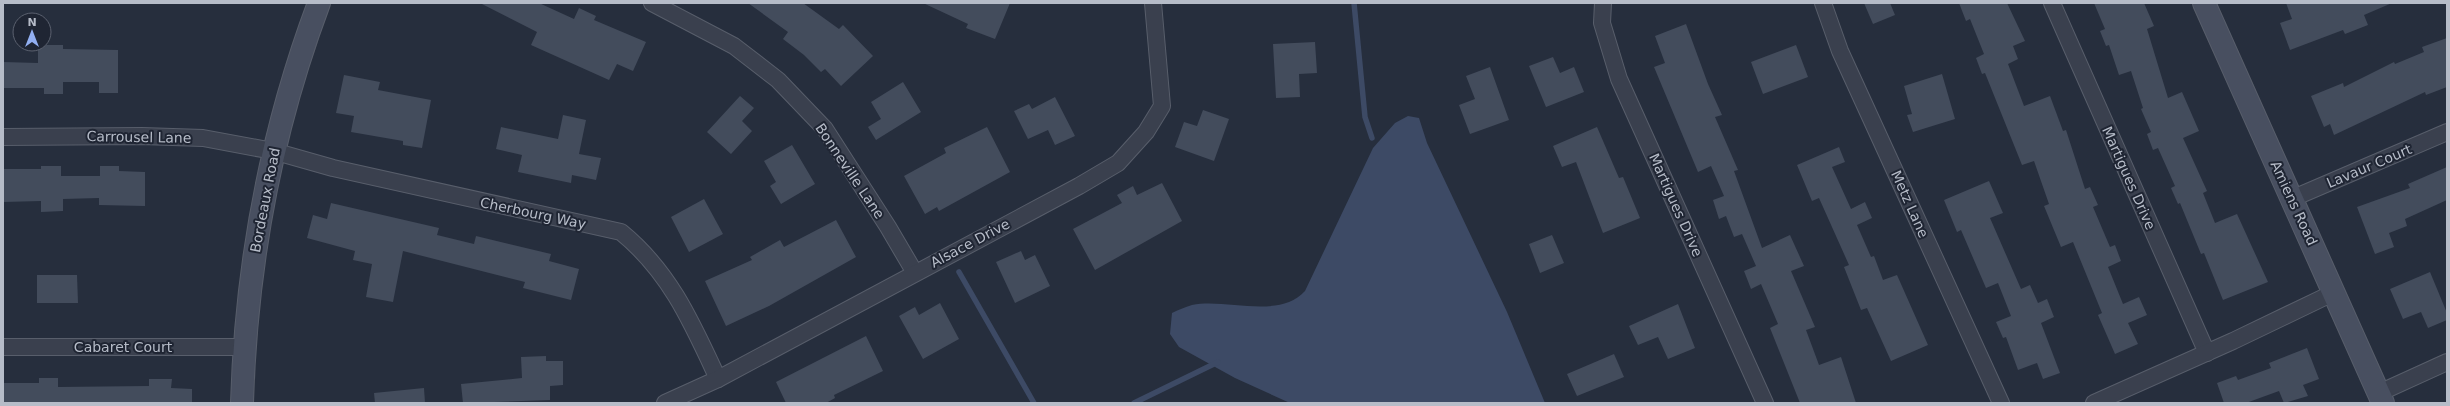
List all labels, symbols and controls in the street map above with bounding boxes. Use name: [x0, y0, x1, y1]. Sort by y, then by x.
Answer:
north arrow: [12, 12, 52, 52]
text: N: [27, 16, 37, 29]
street label: Bonneville Lane: [812, 120, 888, 222]
street label: Martigues Drive: [2099, 124, 2159, 232]
street label: Carrousel Lane: [86, 128, 192, 146]
street label: Lavaur Court: [2324, 141, 2414, 191]
street label: Bordeaux Road: [247, 146, 283, 254]
street label: Martigues Drive: [1646, 151, 1706, 259]
street label: Amiens Road: [2267, 158, 2321, 248]
street label: Metz Lane: [1888, 168, 1932, 240]
street label: Cherbourg Way: [479, 194, 587, 232]
street label: Alsace Drive: [928, 215, 1012, 271]
street label: Cabaret Court: [74, 339, 173, 355]

